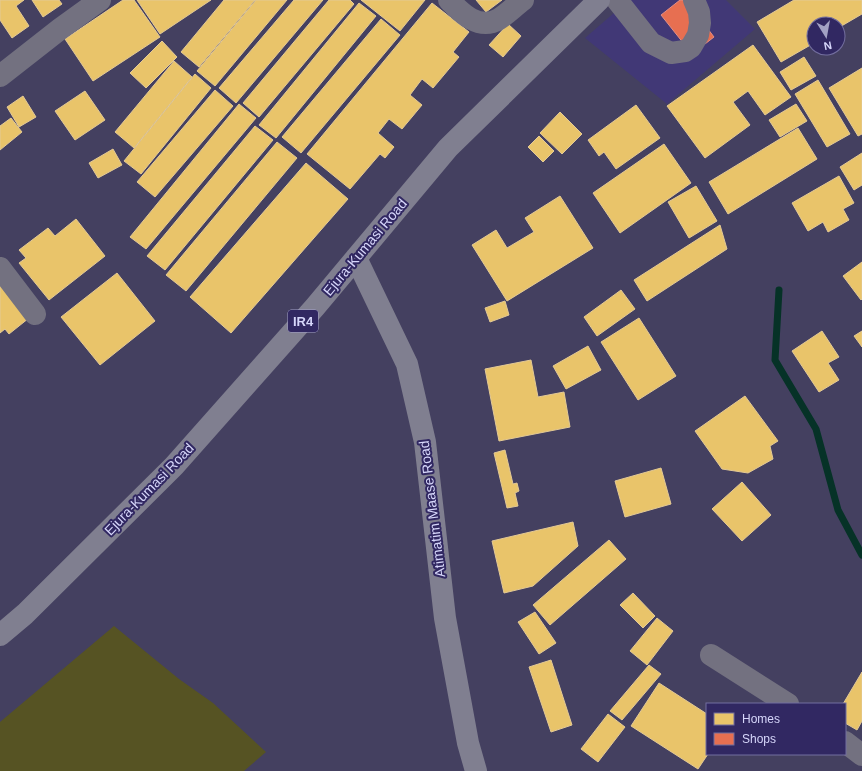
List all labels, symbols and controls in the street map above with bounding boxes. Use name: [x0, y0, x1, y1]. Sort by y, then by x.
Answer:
north arrow: [806, 16, 846, 56]
text: N: [823, 39, 833, 52]
street label: Ejura-Kumasi Road: [320, 195, 410, 299]
road number: IR4: [288, 310, 318, 332]
street label: Ejura-Kumasi Road: [101, 440, 197, 538]
street label: Atimatim Maase Road: [416, 440, 448, 578]
legend: [706, 703, 846, 755]
text: Homes: [742, 712, 780, 726]
text: Shops: [742, 732, 776, 746]

